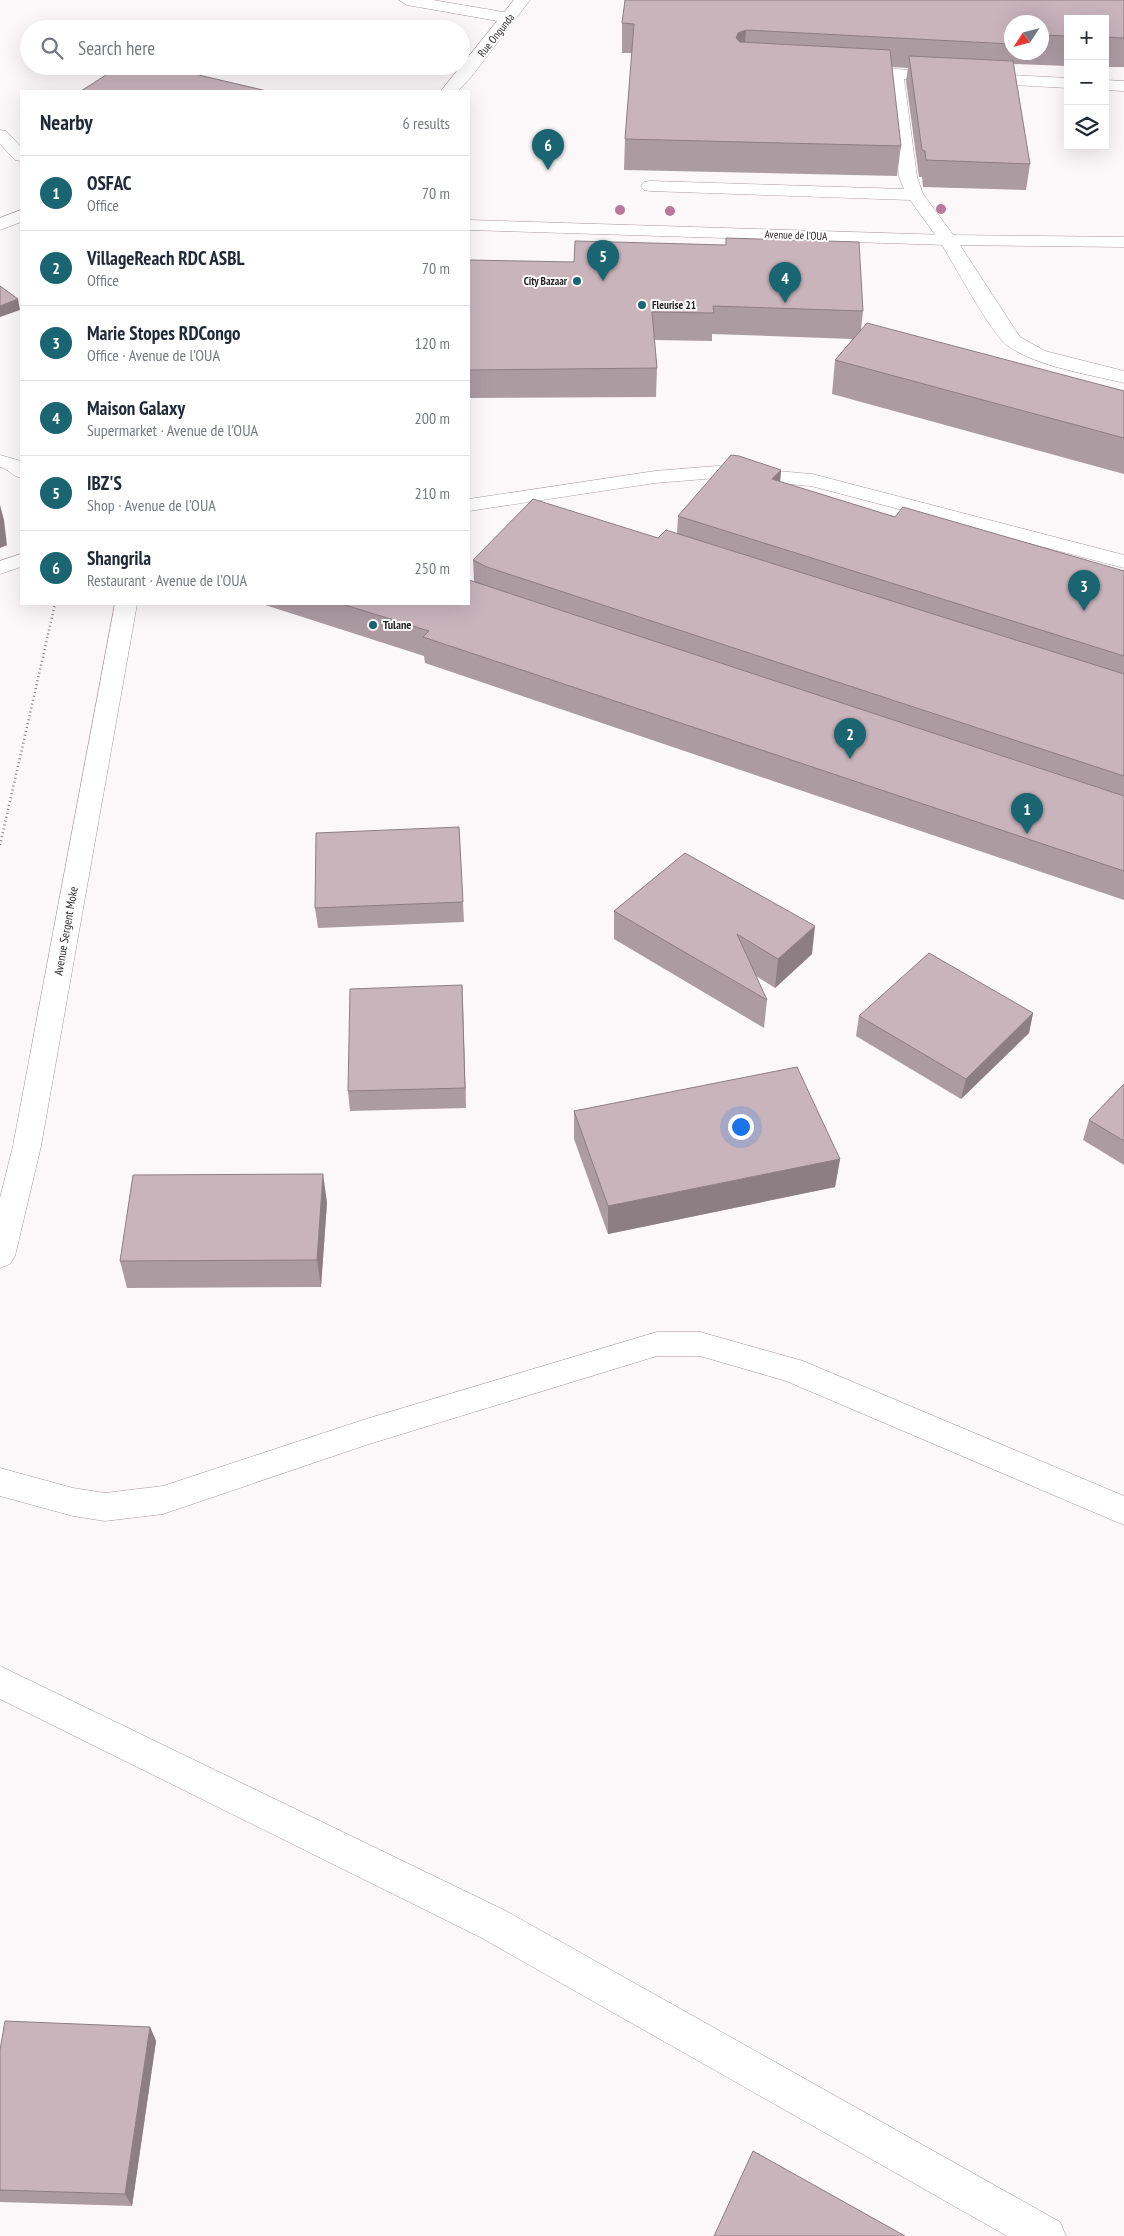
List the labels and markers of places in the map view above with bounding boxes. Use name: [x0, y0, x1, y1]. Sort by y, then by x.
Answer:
pin: 6: [532, 129, 564, 170]
pin: 5: [587, 240, 619, 281]
pin: 4: [769, 262, 801, 303]
place label: City Bazaar: [524, 274, 568, 288]
marker: City Bazaar: [571, 275, 583, 287]
place label: Fleurise 21: [652, 298, 696, 312]
marker: Fleurise 21: [636, 299, 648, 311]
pin: 3: [1068, 570, 1100, 611]
place label: Tulane: [383, 617, 411, 632]
marker: Tulane: [367, 619, 379, 631]
pin: 2: [834, 718, 866, 759]
pin: 1: [1011, 793, 1043, 834]

